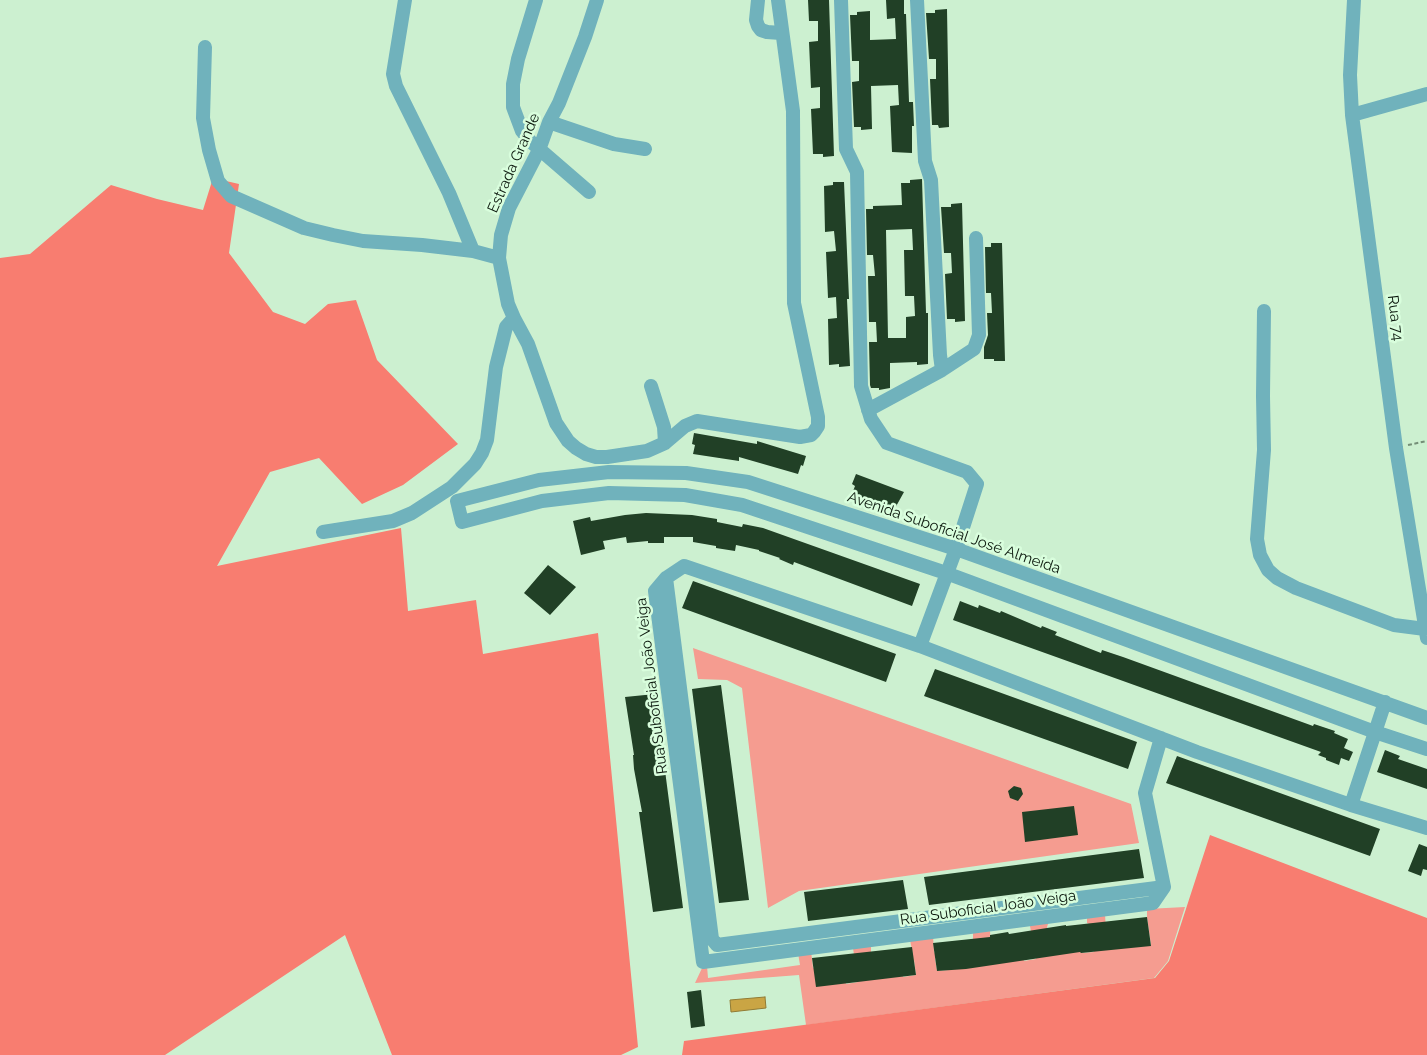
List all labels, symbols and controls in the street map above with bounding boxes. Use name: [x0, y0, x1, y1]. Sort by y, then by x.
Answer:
street label: Estrada Grande: [484, 110, 544, 216]
street label: Rua 74: [1383, 294, 1407, 342]
street label: Avenida Suboficial José Almeida: [845, 488, 1063, 578]
street label: Rua Suboficial João Veiga: [632, 597, 672, 775]
street label: Rua Suboficial João Veiga: [899, 887, 1077, 929]

